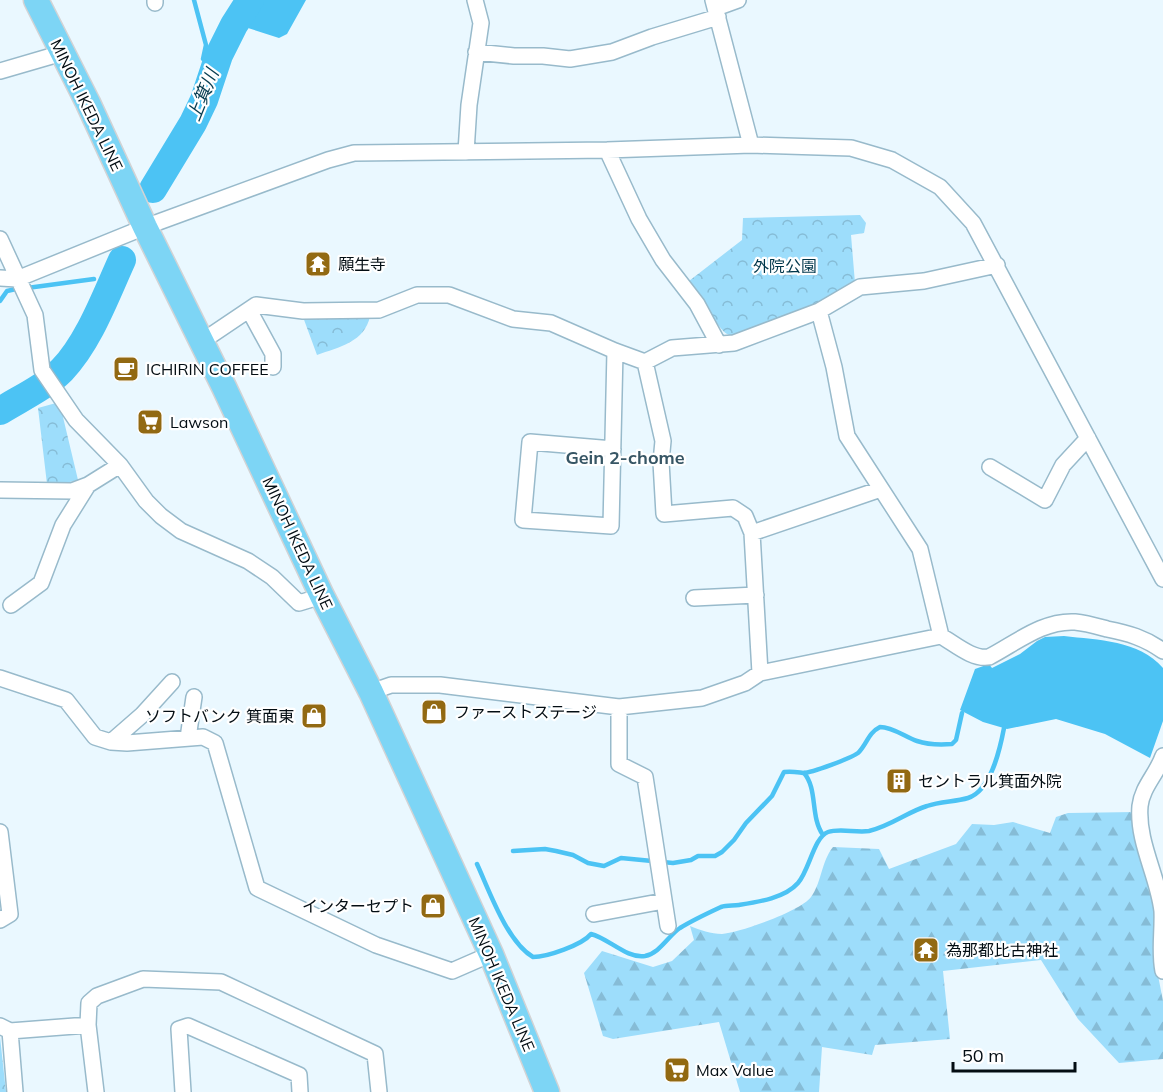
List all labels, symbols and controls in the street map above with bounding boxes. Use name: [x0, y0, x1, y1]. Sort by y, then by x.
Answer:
street label: MINOH IKEDA LINE: [46, 36, 128, 174]
water label: 上箕川: [182, 64, 224, 124]
temple icon: 願生寺: [303, 249, 333, 279]
place label: 願生寺: [338, 254, 386, 274]
park label: 外院公園: [753, 256, 817, 276]
cafe icon: ICHIRIN COFFEE: [111, 354, 141, 384]
place label: ICHIRIN COFFEE: [146, 359, 269, 379]
supermarket icon: Lawson: [135, 407, 165, 437]
place label: Lawson: [170, 412, 228, 432]
district label: Gein 2-chome: [565, 446, 685, 469]
street label: MINOH IKEDA LINE: [258, 473, 338, 613]
shop icon: ファーストステージ: [419, 697, 449, 727]
shop icon: ソフトバンク 箕面東: [299, 701, 329, 731]
place label: ファーストステージ: [454, 702, 597, 722]
place label: ソフトバンク 箕面東: [145, 706, 294, 726]
building icon: セントラル箕面外院: [884, 766, 914, 796]
place label: セントラル箕面外院: [918, 771, 1062, 791]
shop icon: インターセプト: [418, 891, 448, 921]
place label: インターセプト: [302, 896, 414, 916]
street label: MINOH IKEDA LINE: [465, 914, 539, 1054]
temple icon: 為那都比古神社: [911, 935, 941, 965]
place label: 為那都比古神社: [946, 940, 1058, 960]
scale bar: [953, 1035, 1074, 1073]
text: 50 m: [962, 1044, 1004, 1067]
supermarket icon: Max Value: [662, 1055, 692, 1085]
place label: Max Value: [696, 1060, 774, 1080]

